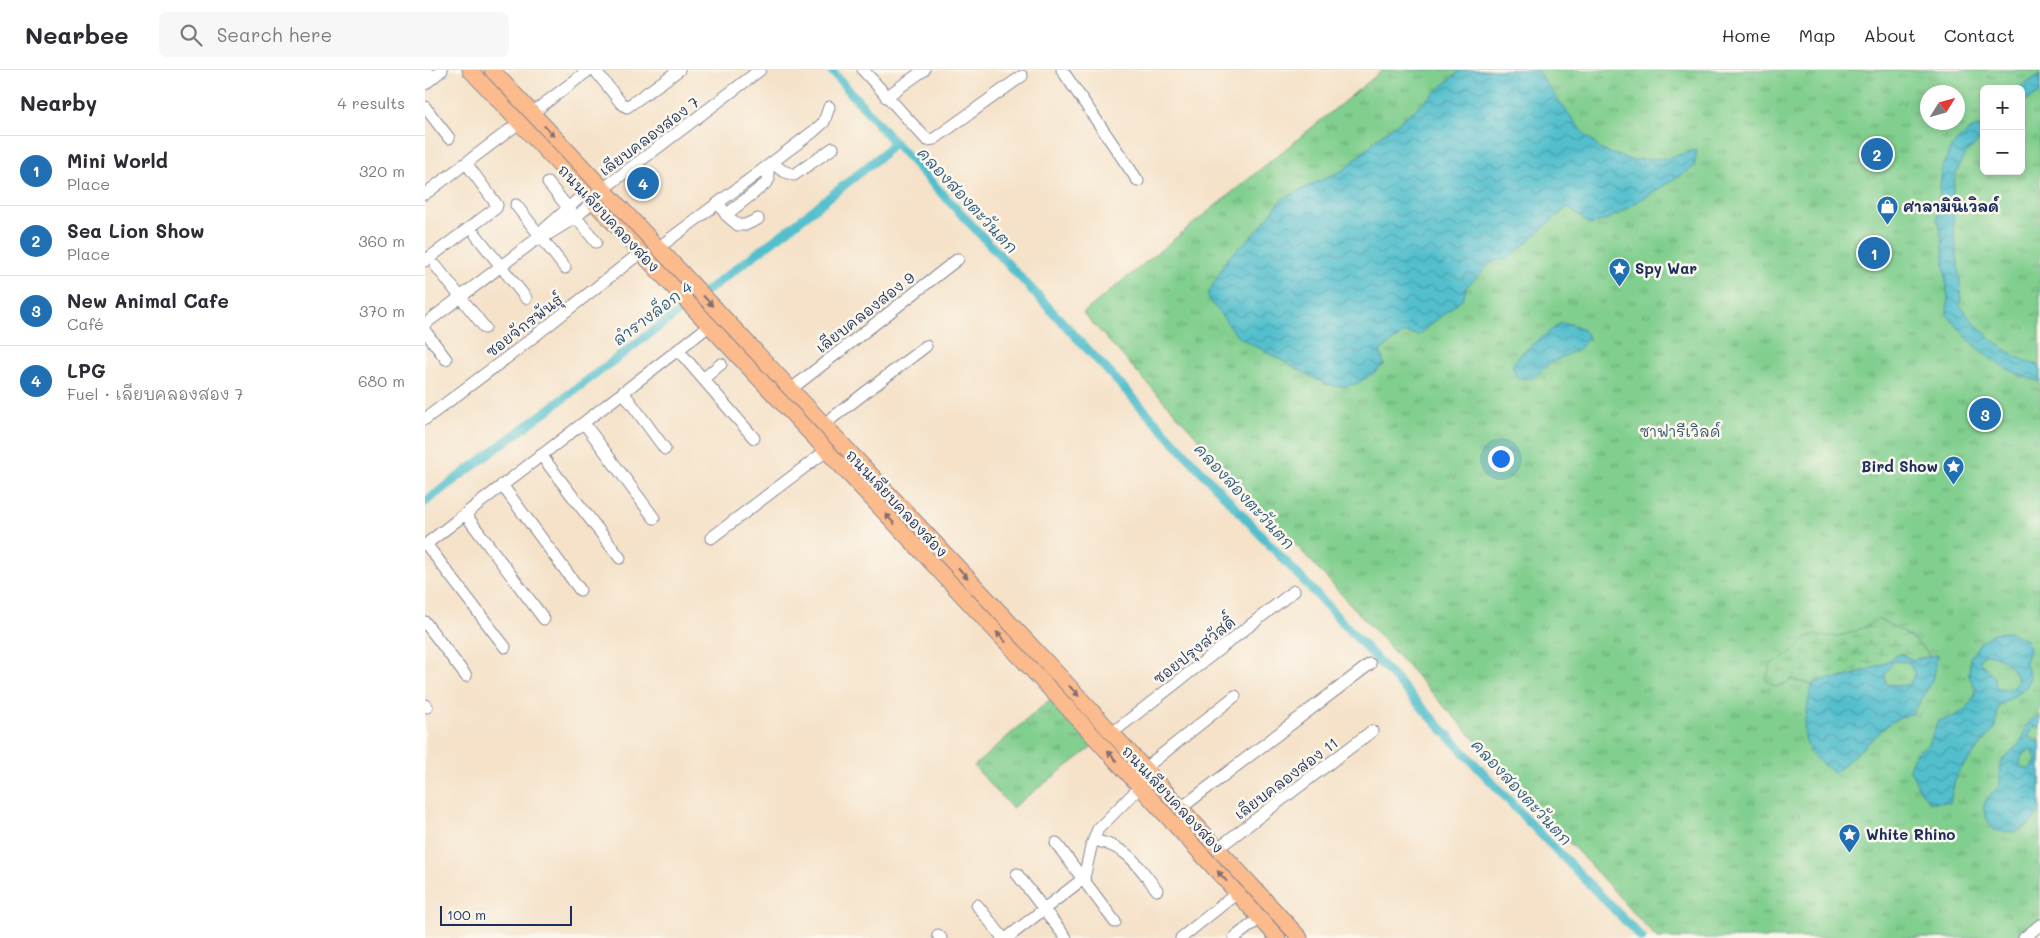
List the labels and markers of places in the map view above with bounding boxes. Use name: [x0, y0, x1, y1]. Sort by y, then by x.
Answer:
pin: 2: [1861, 135, 1893, 173]
pin: 4: [627, 164, 659, 202]
shop icon: ศาลามินิเวิลด์: [1875, 194, 1899, 225]
place label: ศาลามินิเวิลด์: [1903, 196, 2000, 216]
pin: 1: [1858, 234, 1890, 272]
place icon: Spy War: [1607, 256, 1631, 287]
place label: Spy War: [1635, 258, 1697, 278]
pin: 3: [1969, 395, 2001, 433]
place icon: Bird Show: [1942, 454, 1966, 485]
place label: Bird Show: [1861, 456, 1938, 476]
place icon: White Rhino: [1838, 822, 1862, 853]
place label: White Rhino: [1866, 824, 1955, 844]

